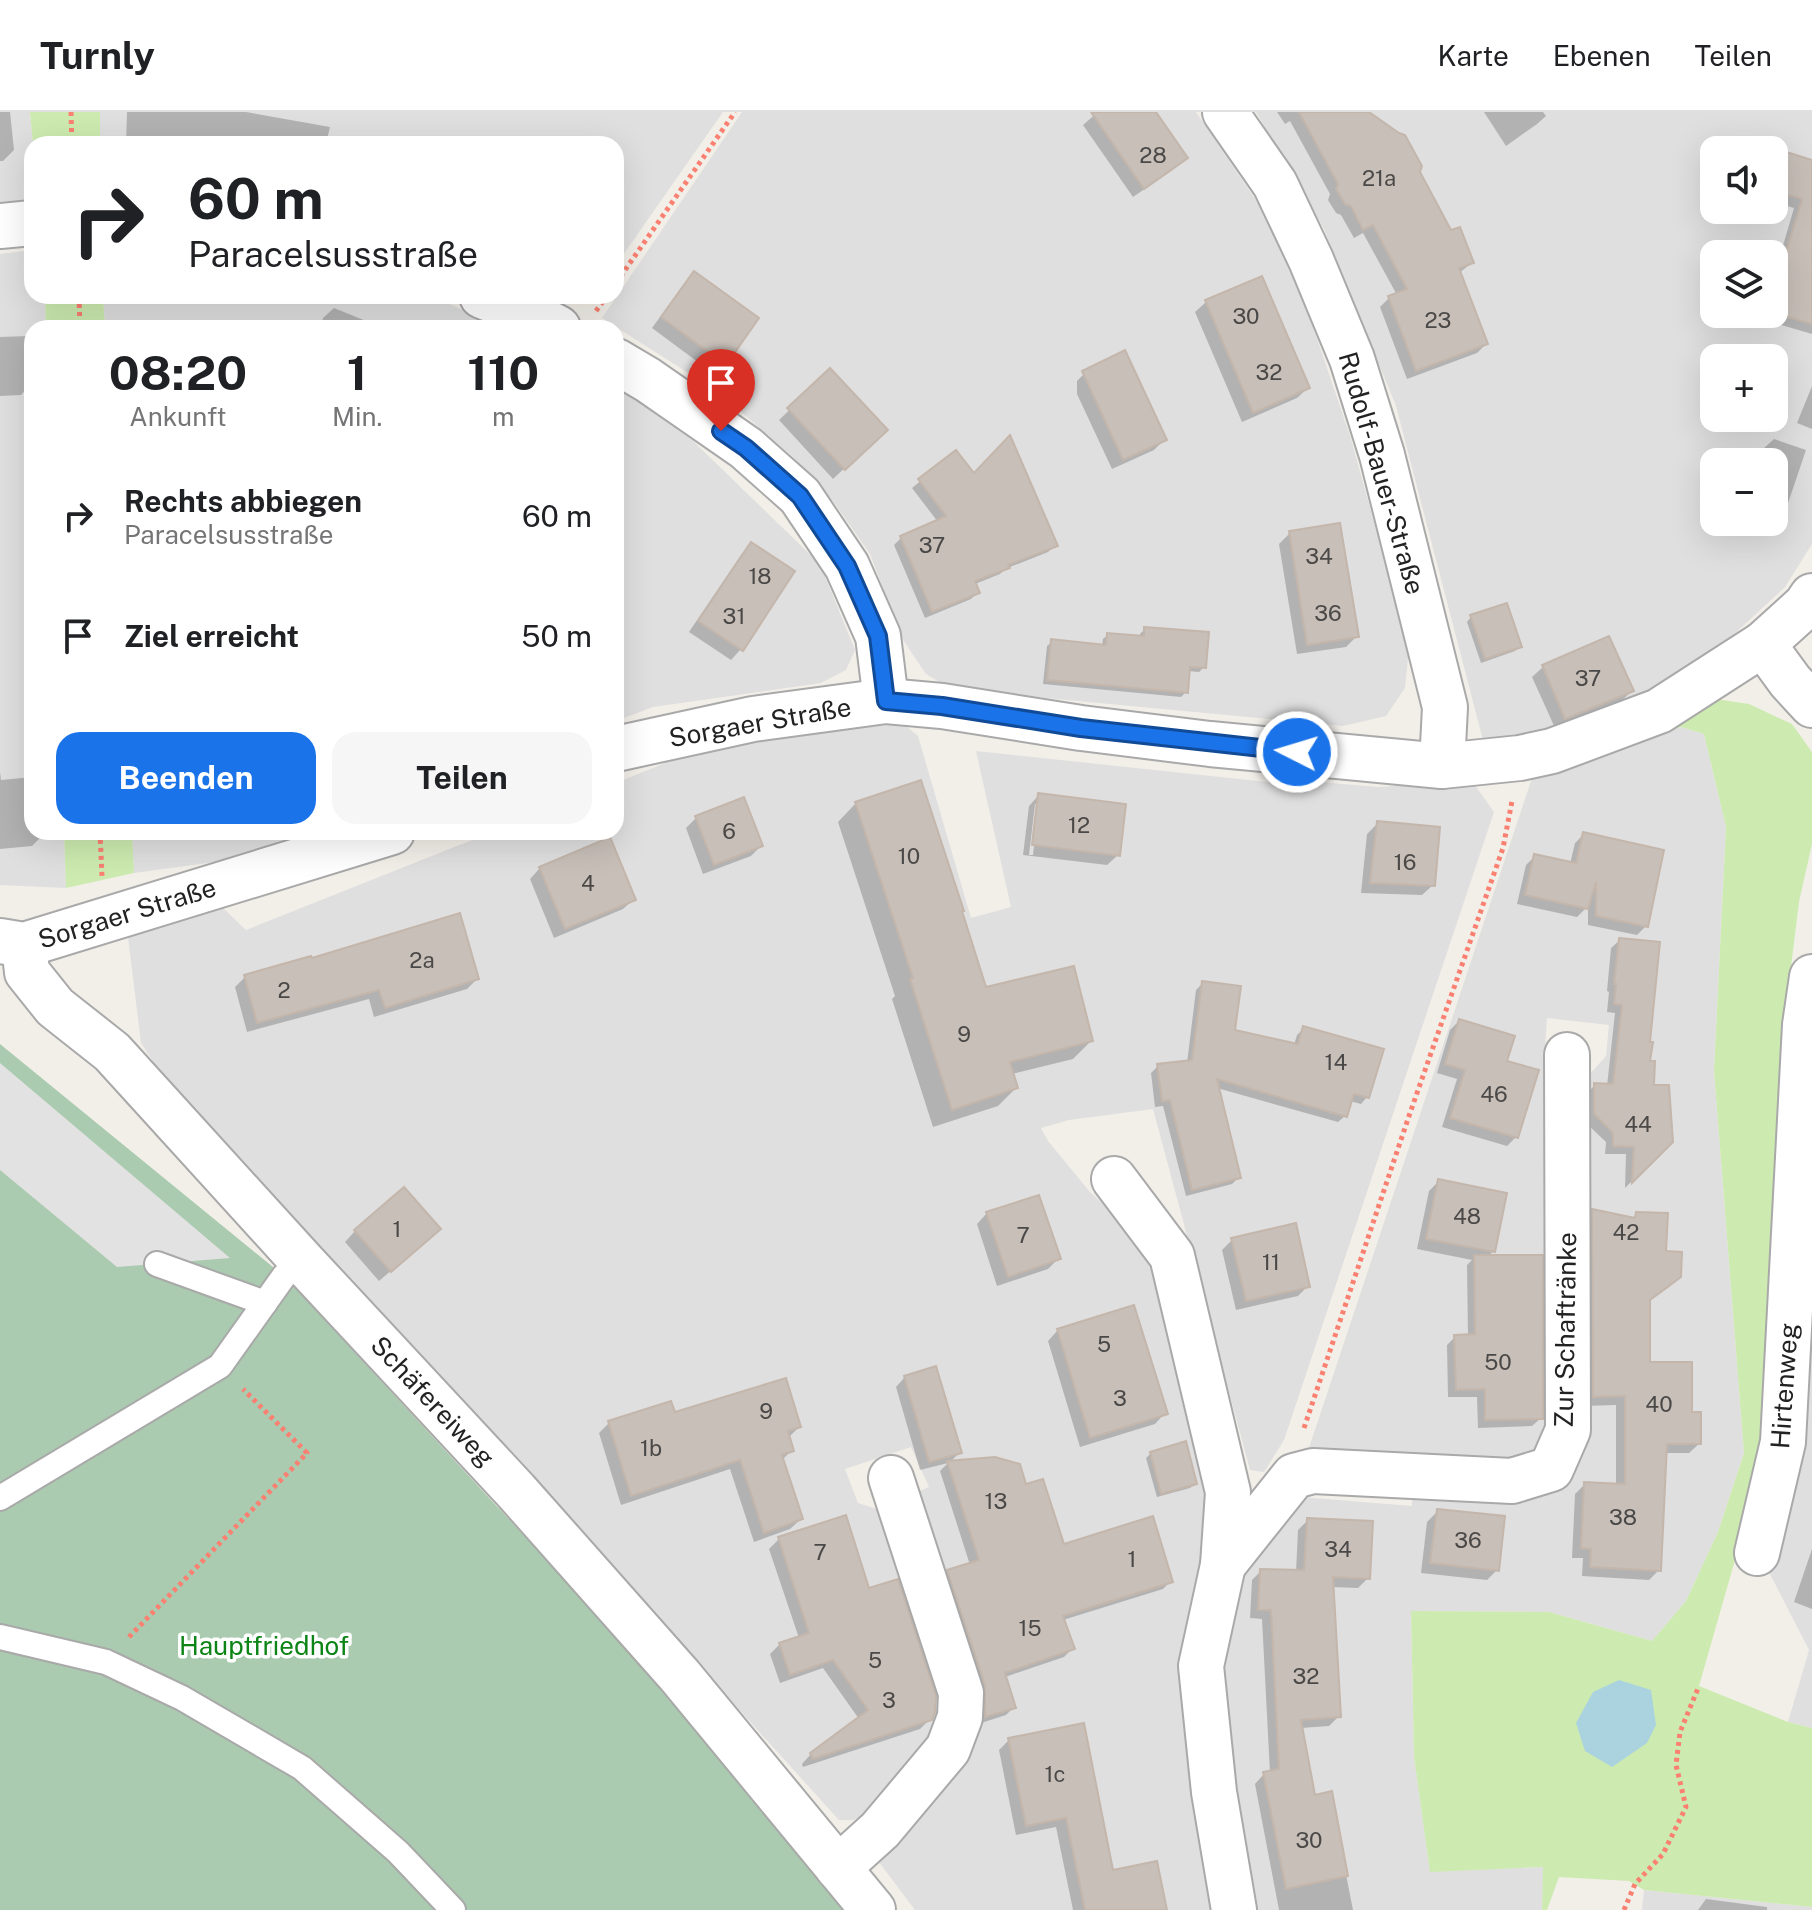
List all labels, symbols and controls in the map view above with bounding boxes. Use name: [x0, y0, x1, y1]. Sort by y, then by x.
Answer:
text: Turnly: [40, 33, 155, 78]
text: Karte: [1438, 39, 1509, 72]
text: Ebenen: [1553, 39, 1651, 72]
text: Teilen: [1695, 39, 1772, 72]
map controls: [1700, 136, 1788, 536]
button: sound: [1700, 136, 1788, 224]
house number: 28: [1139, 142, 1167, 168]
house number: 21a: [1362, 165, 1396, 191]
text: 60 m: [188, 166, 324, 232]
icon: right: [56, 168, 160, 272]
text: Paracelsusstraße: [188, 233, 478, 275]
button: layers: [1700, 240, 1788, 328]
house number: 30: [1232, 303, 1260, 329]
house number: 23: [1425, 307, 1451, 333]
text: 08:20: [109, 344, 247, 401]
text: 1: [347, 344, 367, 401]
text: 110: [467, 344, 539, 401]
button: +: [1700, 344, 1788, 432]
street label: Rudolf-Bauer-Straße: [1333, 348, 1431, 598]
pin: [687, 349, 755, 431]
house number: 32: [1256, 359, 1282, 385]
icon: arrive: [699, 361, 743, 405]
text: Ankunft: [129, 401, 227, 432]
text: Min.: [332, 401, 382, 432]
text: m: [492, 401, 514, 432]
button: −: [1700, 448, 1788, 536]
text: Rechts abbiegen: [124, 483, 362, 519]
icon: right: [56, 494, 100, 538]
text: 60 m: [522, 498, 592, 534]
text: Paracelsusstraße: [124, 519, 333, 550]
house number: 37: [919, 532, 945, 558]
house number: 34: [1305, 543, 1333, 569]
house number: 18: [748, 563, 772, 589]
house number: 36: [1314, 600, 1342, 626]
house number: 31: [723, 603, 745, 629]
icon: arrive: [56, 614, 100, 658]
text: Ziel erreicht: [124, 618, 299, 654]
text: 50 m: [521, 618, 592, 654]
house number: 37: [1575, 665, 1601, 691]
street label: Sorgaer Straße: [667, 691, 853, 753]
position arrow: [1255, 710, 1339, 794]
button: Beenden: [56, 732, 316, 824]
button: Teilen: [332, 732, 592, 824]
house number: 12: [1068, 812, 1090, 838]
house number: 6: [722, 818, 736, 844]
house number: 10: [898, 843, 920, 869]
house number: 16: [1394, 849, 1416, 875]
house number: 4: [581, 870, 595, 896]
street label: Sorgaer Straße: [34, 871, 220, 955]
house number: 2a: [409, 947, 435, 973]
house number: 2: [277, 977, 291, 1003]
house number: 9: [957, 1021, 971, 1047]
house number: 14: [1325, 1049, 1348, 1075]
house number: 46: [1480, 1081, 1508, 1107]
house number: 44: [1624, 1111, 1652, 1137]
house number: 48: [1453, 1203, 1481, 1229]
house number: 1: [393, 1216, 401, 1242]
house number: 42: [1613, 1219, 1639, 1245]
house number: 7: [1016, 1222, 1030, 1248]
street label: Zur Schaftränke: [1548, 1232, 1582, 1428]
house number: 11: [1262, 1249, 1280, 1275]
street label: Hirtenweg: [1764, 1322, 1804, 1450]
street label: Schäfereiweg: [365, 1329, 501, 1473]
house number: 5: [1097, 1331, 1111, 1357]
house number: 50: [1484, 1349, 1512, 1375]
house number: 3: [1113, 1385, 1127, 1411]
house number: 40: [1645, 1391, 1673, 1417]
house number: 9: [759, 1398, 773, 1424]
house number: 1b: [640, 1435, 662, 1461]
house number: 13: [985, 1488, 1007, 1514]
house number: 38: [1609, 1504, 1637, 1530]
house number: 36: [1454, 1527, 1482, 1553]
house number: 34: [1324, 1536, 1352, 1562]
house number: 7: [813, 1539, 827, 1565]
house number: 1: [1128, 1546, 1136, 1572]
house number: 15: [1018, 1615, 1042, 1641]
park label: Hauptfriedhof: [179, 1630, 349, 1661]
house number: 5: [868, 1647, 882, 1673]
house number: 32: [1293, 1663, 1319, 1689]
house number: 3: [882, 1687, 896, 1713]
house number: 1c: [1045, 1761, 1065, 1787]
house number: 30: [1295, 1827, 1323, 1853]

